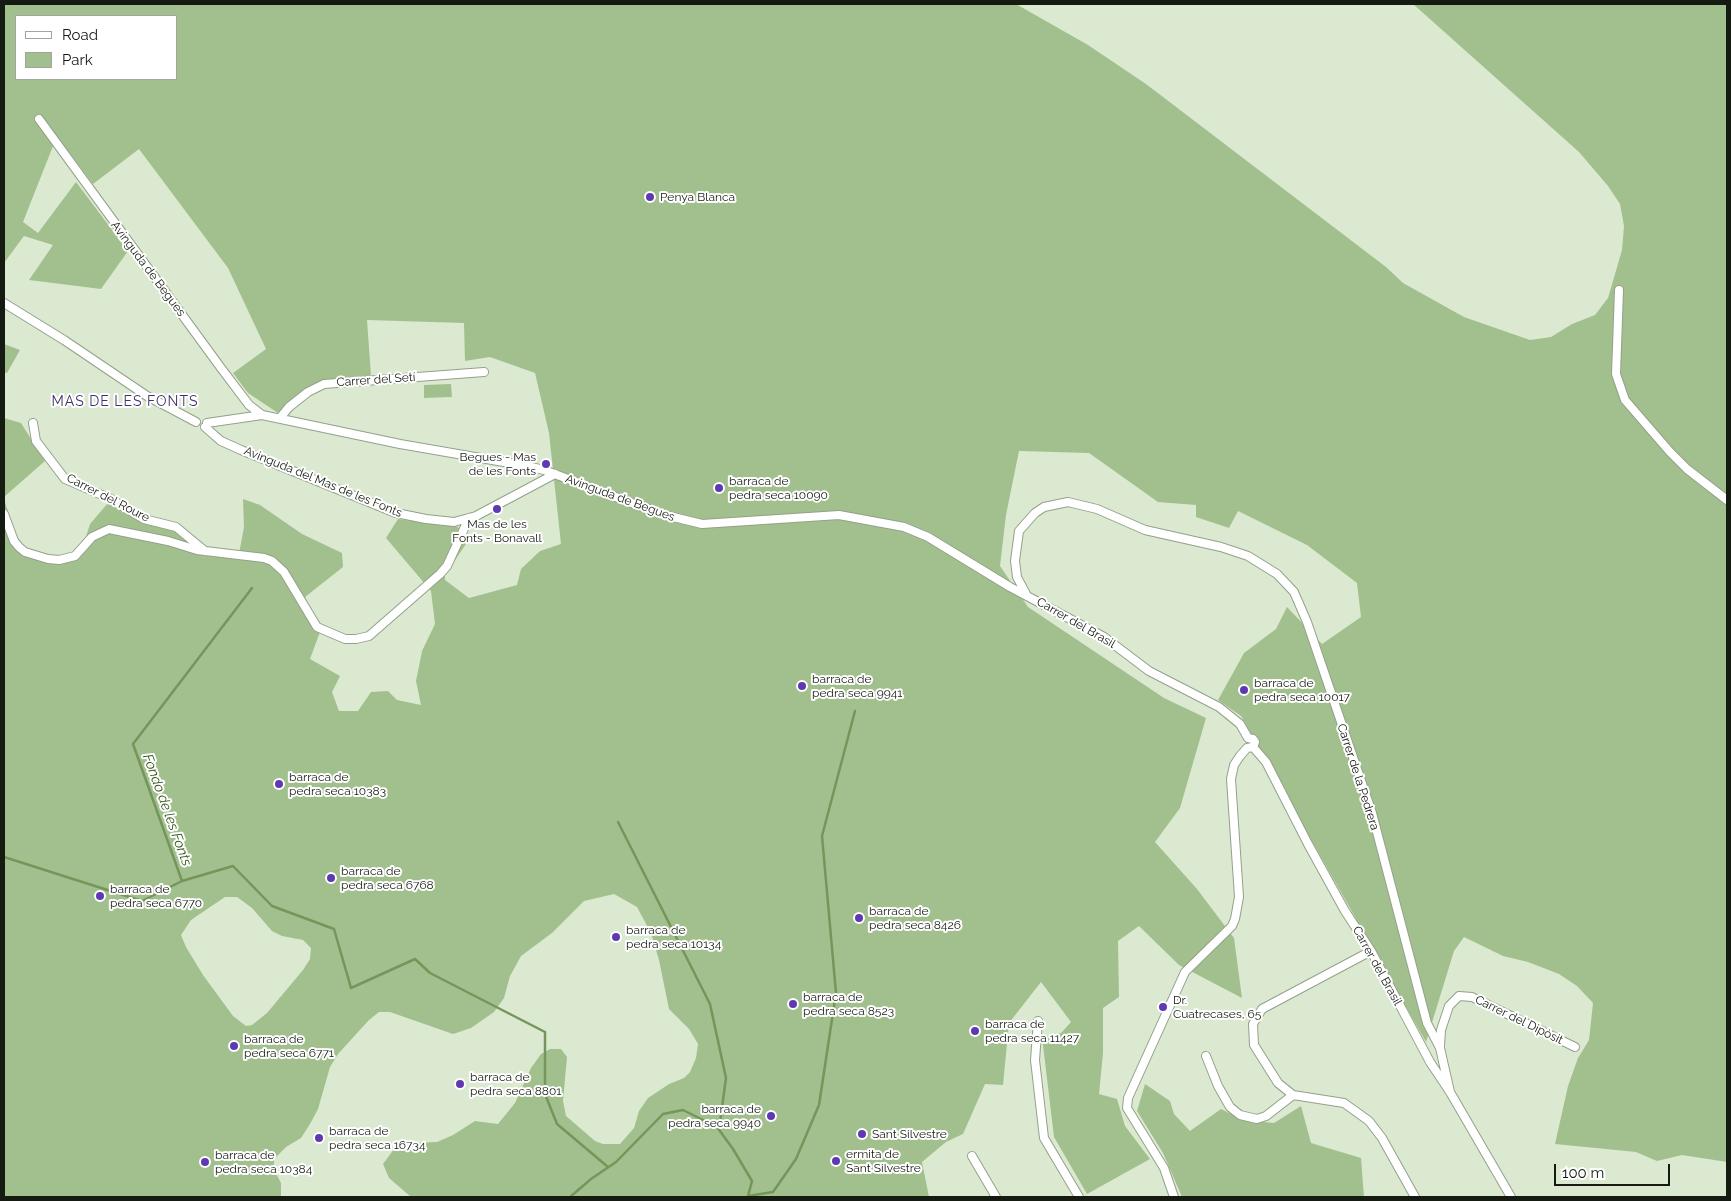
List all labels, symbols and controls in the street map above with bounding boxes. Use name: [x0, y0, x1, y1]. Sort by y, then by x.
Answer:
legend: [15, 15, 178, 80]
text: Road: [62, 26, 98, 44]
text: Park: [62, 51, 93, 69]
place label: Penya Blanca: [660, 190, 735, 204]
marker: Penya Blanca: [644, 191, 656, 203]
street label: Avinguda de Begues: [108, 219, 188, 319]
street label: Carrer del Setí: [336, 370, 416, 390]
district label: MAS DE LES FONTS: [50, 394, 200, 410]
street label: Avinguda del Mas de les Fonts: [242, 444, 404, 520]
place label: Begues - Mas de les Fonts: [460, 450, 536, 478]
marker: Begues - Mas de les Fonts: [540, 458, 552, 470]
street label: Carrer del Roure: [64, 471, 152, 525]
street label: Avinguda de Begues: [563, 472, 677, 524]
place label: barraca de pedra seca 10090: [729, 474, 828, 502]
marker: barraca de pedra seca 10090: [713, 482, 725, 494]
marker: Mas de les Fonts - Bonavall: [491, 503, 503, 515]
place label: Mas de les Fonts - Bonavall: [452, 517, 542, 545]
street label: Carrer del Brasil: [1034, 595, 1118, 651]
place label: barraca de pedra seca 9941: [812, 672, 902, 700]
place label: barraca de pedra seca 10017: [1254, 676, 1350, 704]
marker: barraca de pedra seca 9941: [796, 680, 808, 692]
marker: barraca de pedra seca 10017: [1238, 684, 1250, 696]
street label: Carrer de la Pedrera: [1334, 722, 1382, 832]
water label: Fondo de les Fonts: [139, 752, 195, 868]
place label: barraca de pedra seca 10383: [289, 770, 386, 798]
marker: barraca de pedra seca 10383: [273, 778, 285, 790]
place label: barraca de pedra seca 6768: [341, 864, 434, 892]
marker: barraca de pedra seca 6768: [325, 872, 337, 884]
place label: barraca de pedra seca 6770: [110, 882, 202, 910]
marker: barraca de pedra seca 6770: [94, 890, 106, 902]
place label: barraca de pedra seca 8426: [869, 904, 961, 932]
marker: barraca de pedra seca 8426: [853, 912, 865, 924]
place label: barraca de pedra seca 10134: [626, 923, 721, 951]
street label: Carrer del Brasil: [1349, 924, 1405, 1008]
marker: barraca de pedra seca 10134: [610, 931, 622, 943]
place label: barraca de pedra seca 8523: [803, 990, 894, 1018]
street label: Carrer del Dipòsit: [1473, 992, 1565, 1048]
place label: Dr. Cuatrecases, 65: [1173, 993, 1261, 1021]
marker: barraca de pedra seca 8523: [787, 998, 799, 1010]
marker: Dr. Cuatrecases, 65: [1157, 1001, 1169, 1013]
place label: barraca de pedra seca 11427: [985, 1017, 1079, 1045]
marker: barraca de pedra seca 11427: [969, 1025, 981, 1037]
place label: barraca de pedra seca 6771: [244, 1032, 334, 1060]
marker: barraca de pedra seca 6771: [228, 1040, 240, 1052]
place label: barraca de pedra seca 8801: [470, 1070, 561, 1098]
marker: barraca de pedra seca 8801: [454, 1078, 466, 1090]
place label: barraca de pedra seca 9940: [668, 1102, 761, 1130]
marker: barraca de pedra seca 9940: [765, 1110, 777, 1122]
place label: barraca de pedra seca 16734: [329, 1124, 425, 1152]
place label: Sant Silvestre: [872, 1127, 947, 1141]
marker: Sant Silvestre: [856, 1128, 868, 1140]
marker: barraca de pedra seca 16734: [313, 1132, 325, 1144]
place label: ermita de Sant Silvestre: [846, 1147, 921, 1175]
place label: barraca de pedra seca 10384: [215, 1148, 312, 1176]
scale bar: [1556, 1154, 1672, 1186]
marker: ermita de Sant Silvestre: [830, 1155, 842, 1167]
marker: barraca de pedra seca 10384: [199, 1156, 211, 1168]
text: 100 m: [1562, 1164, 1604, 1182]

